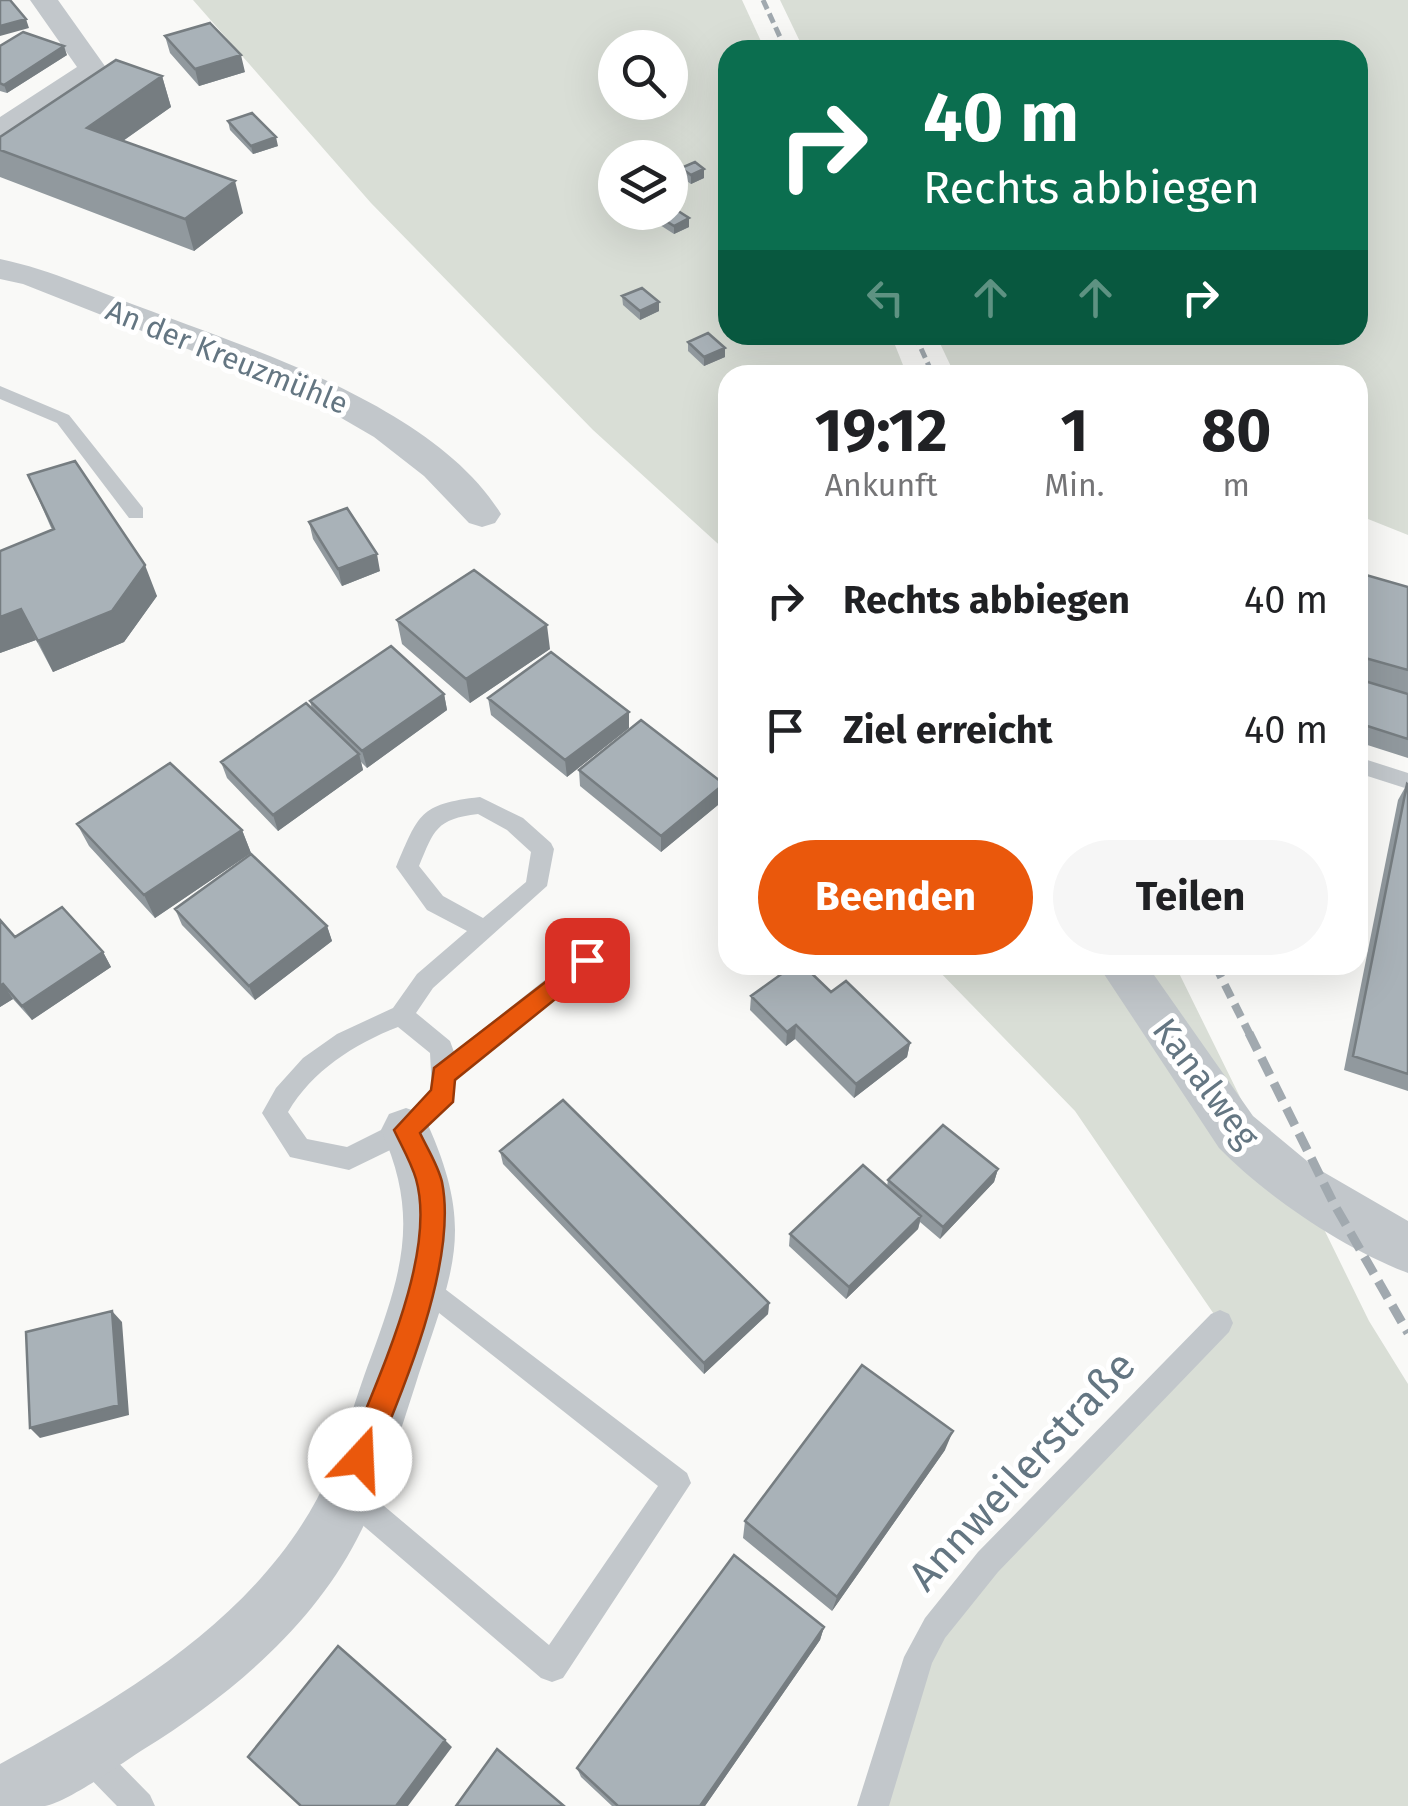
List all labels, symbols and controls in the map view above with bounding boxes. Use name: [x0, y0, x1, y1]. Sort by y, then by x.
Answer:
map controls: [598, 30, 688, 230]
button: search: [598, 30, 688, 120]
text: 40 m: [923, 76, 1079, 160]
icon: right: [758, 80, 888, 210]
button: layers: [598, 140, 688, 230]
text: Rechts abbiegen: [923, 161, 1260, 215]
icon: left: [858, 270, 913, 325]
icon: ahead: [963, 270, 1018, 325]
icon: ahead: [1068, 270, 1123, 325]
icon: right: [1173, 270, 1228, 325]
street label: An der Kreuzmühle: [101, 292, 353, 422]
text: 19:12: [815, 395, 947, 467]
text: 1: [1060, 395, 1088, 467]
text: 80: [1201, 395, 1271, 467]
text: Ankunft: [825, 466, 938, 504]
text: Min.: [1044, 466, 1105, 504]
text: m: [1223, 466, 1250, 504]
icon: right: [758, 573, 813, 628]
text: Rechts abbiegen: [843, 577, 1130, 623]
text: 40 m: [1244, 577, 1328, 623]
icon: arrive: [758, 703, 813, 758]
text: Ziel erreicht: [843, 707, 1052, 753]
text: 40 m: [1244, 707, 1328, 753]
button: Beenden: [758, 840, 1033, 955]
button: Teilen: [1053, 840, 1328, 955]
pin: [545, 918, 630, 1003]
icon: arrive: [560, 933, 615, 988]
street label: Kanalweg: [1144, 1010, 1269, 1157]
street label: Annweilerstraße: [898, 1341, 1146, 1601]
position arrow: [308, 1407, 412, 1511]

